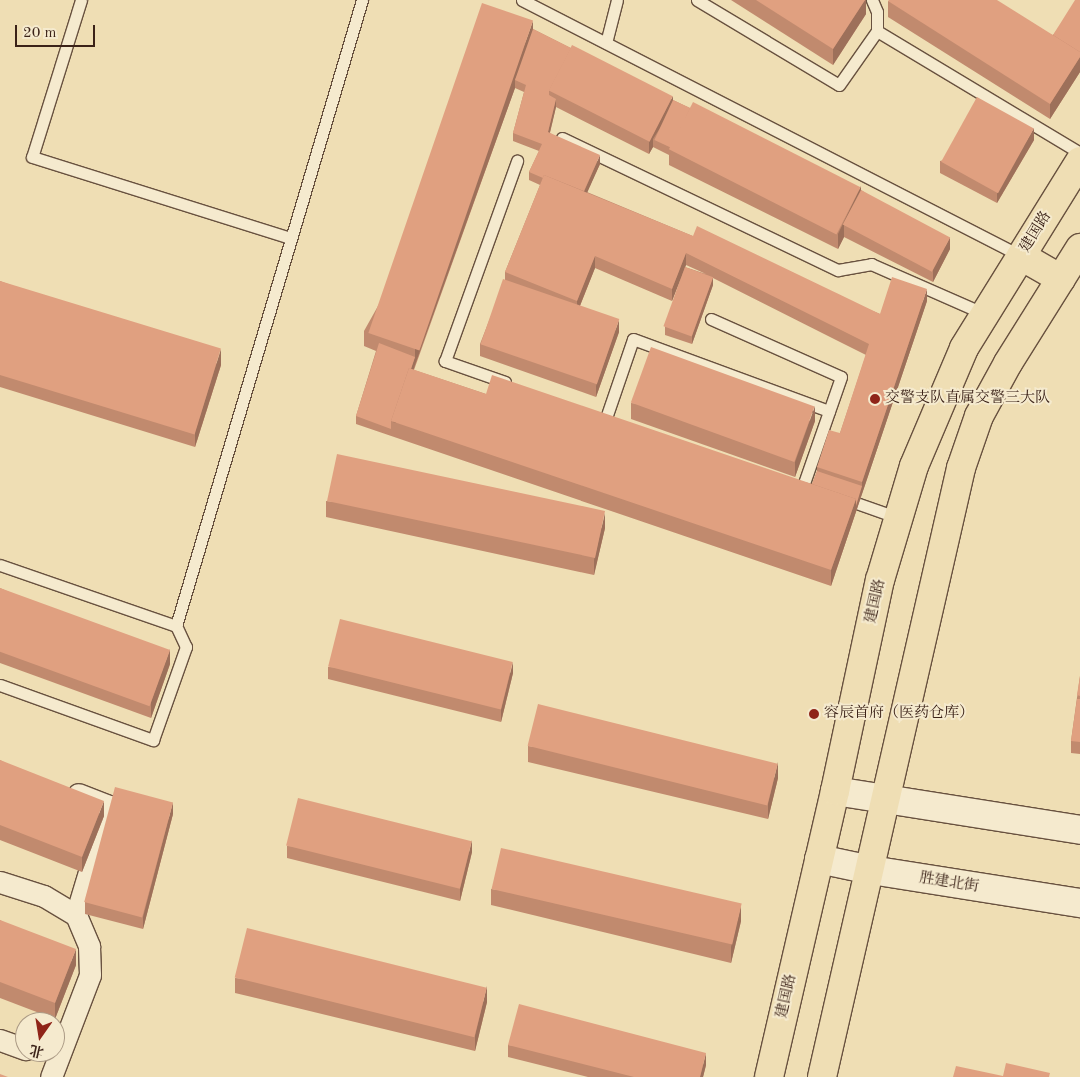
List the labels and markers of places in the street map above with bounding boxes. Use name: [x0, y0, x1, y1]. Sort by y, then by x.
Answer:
place label: 交警支队直属交警三大队: [885, 390, 1050, 408]
marker: 交警支队直属交警三大队: [869, 393, 881, 405]
place label: 容辰首府（医药仓库）: [824, 705, 974, 723]
marker: 容辰首府（医药仓库）: [808, 708, 820, 720]

